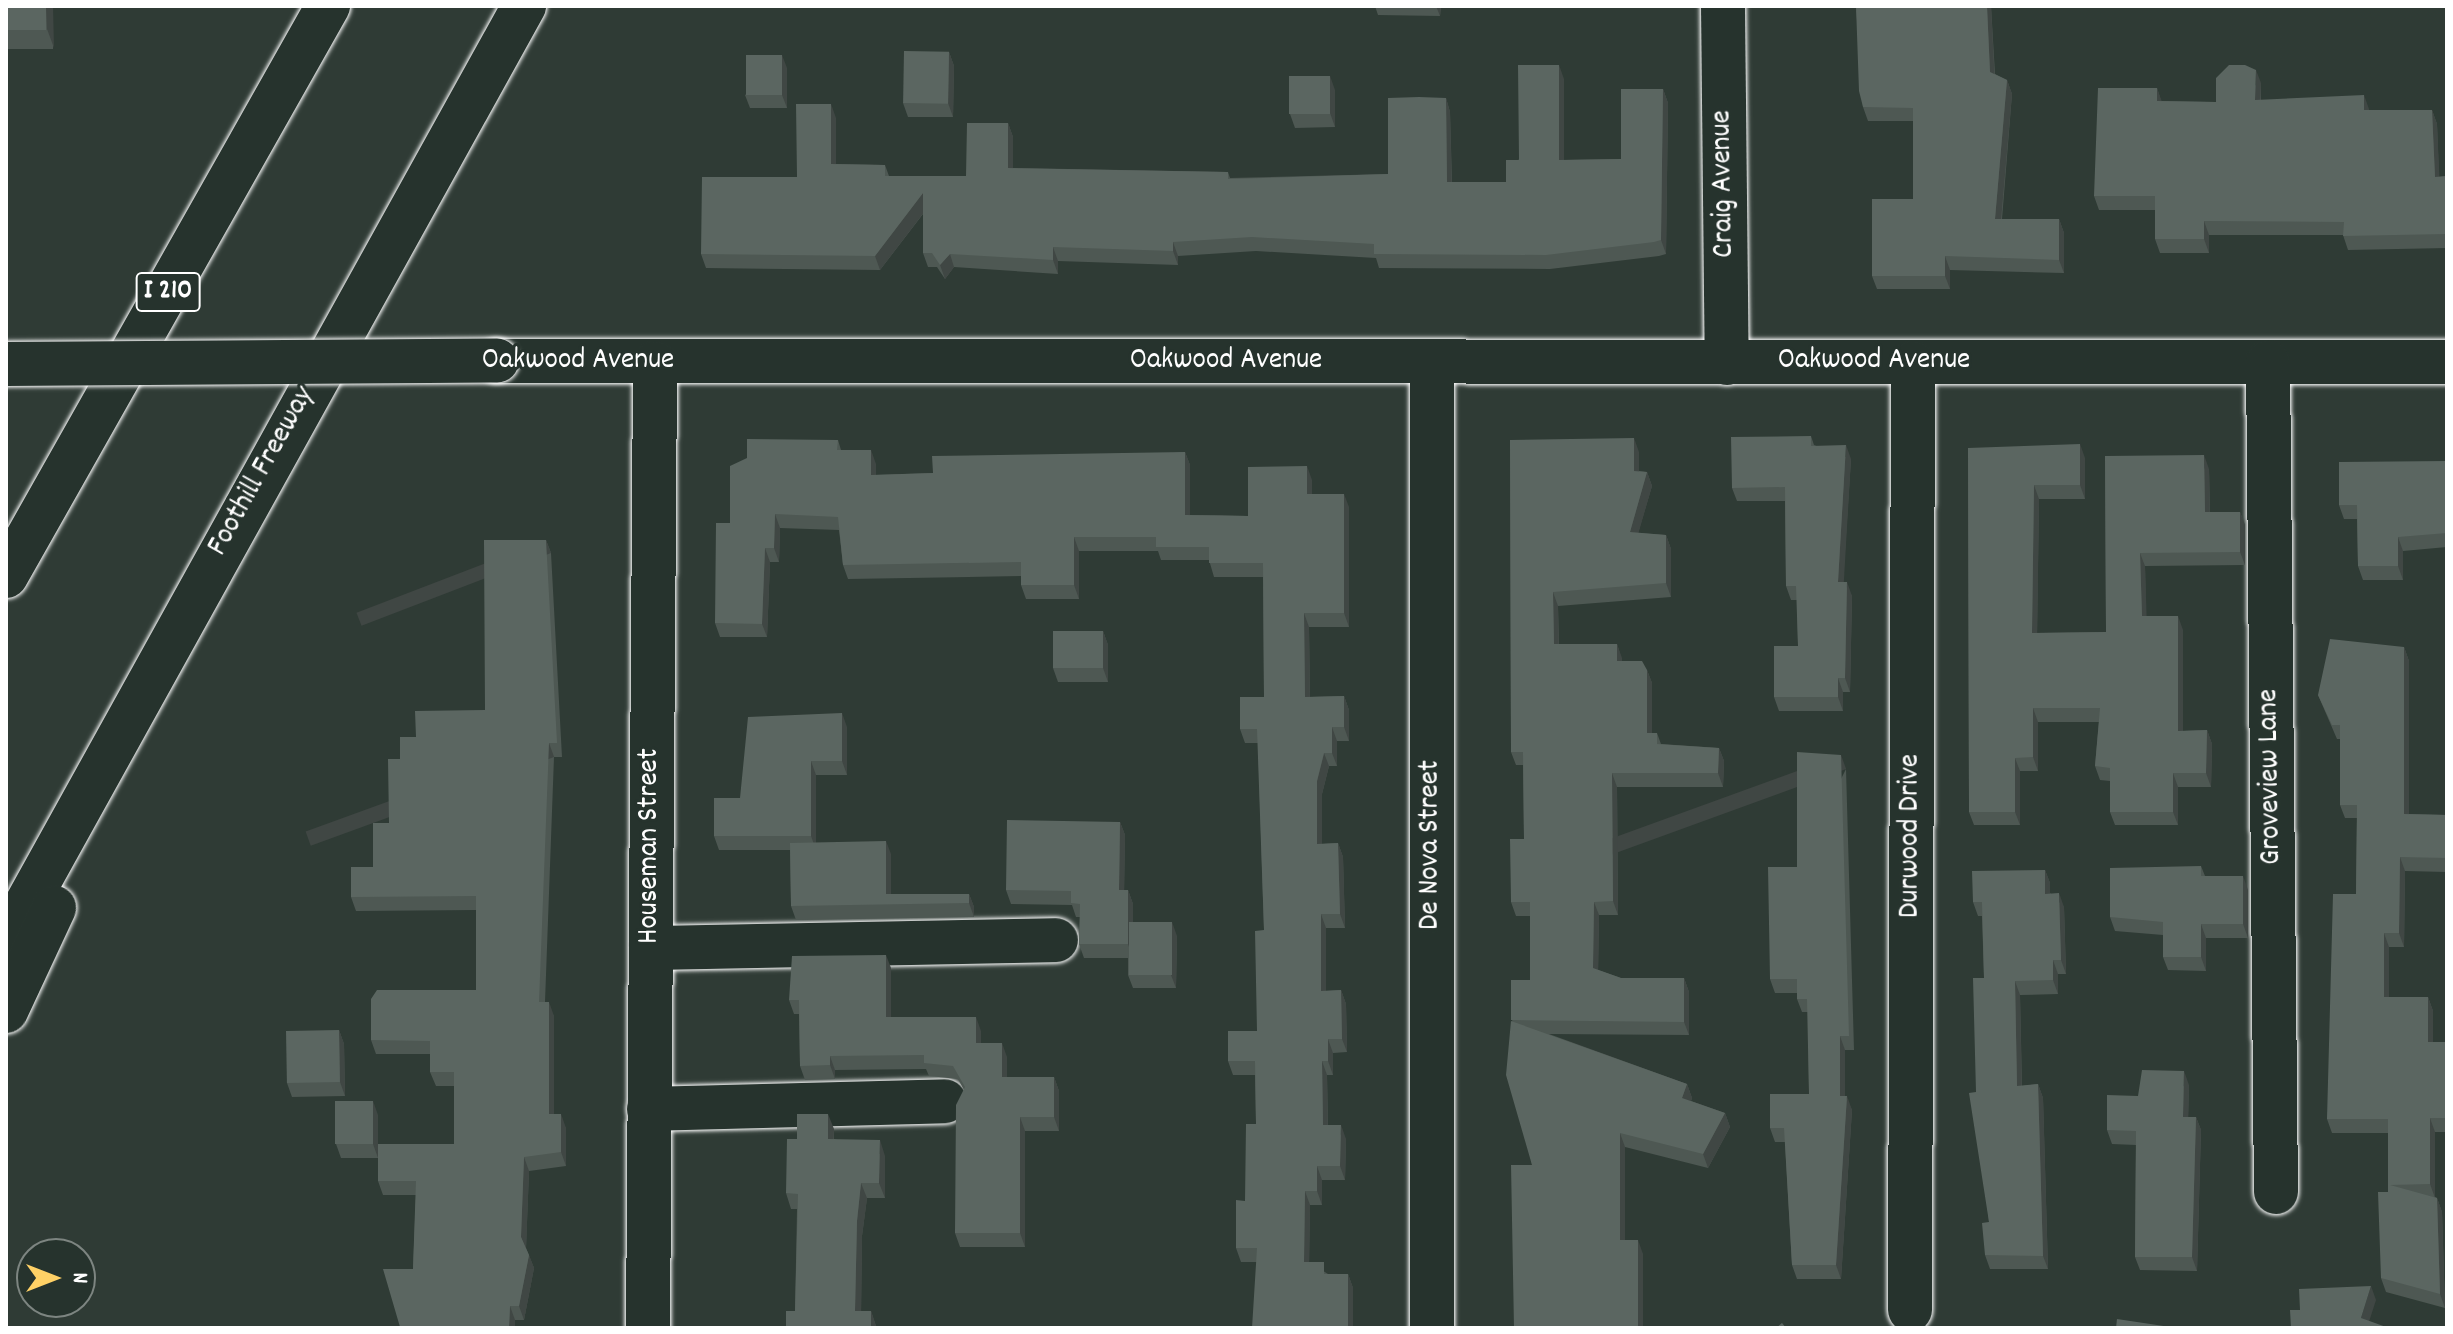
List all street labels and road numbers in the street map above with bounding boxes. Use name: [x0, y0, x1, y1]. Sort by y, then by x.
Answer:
street label: Craig Avenue: [1706, 110, 1744, 258]
road number: I 210: [134, 268, 202, 316]
street label: Oakwood Avenue: [482, 344, 674, 380]
street label: Oakwood Avenue: [1130, 344, 1322, 380]
street label: Oakwood Avenue: [1778, 344, 1970, 380]
street label: Foothill Freeway: [202, 381, 324, 563]
street label: Groveview Lane: [2252, 689, 2292, 865]
street label: Houseman Street: [633, 748, 669, 944]
street label: Durwood Drive: [1894, 754, 1930, 918]
street label: De Nova Street: [1414, 760, 1450, 930]

